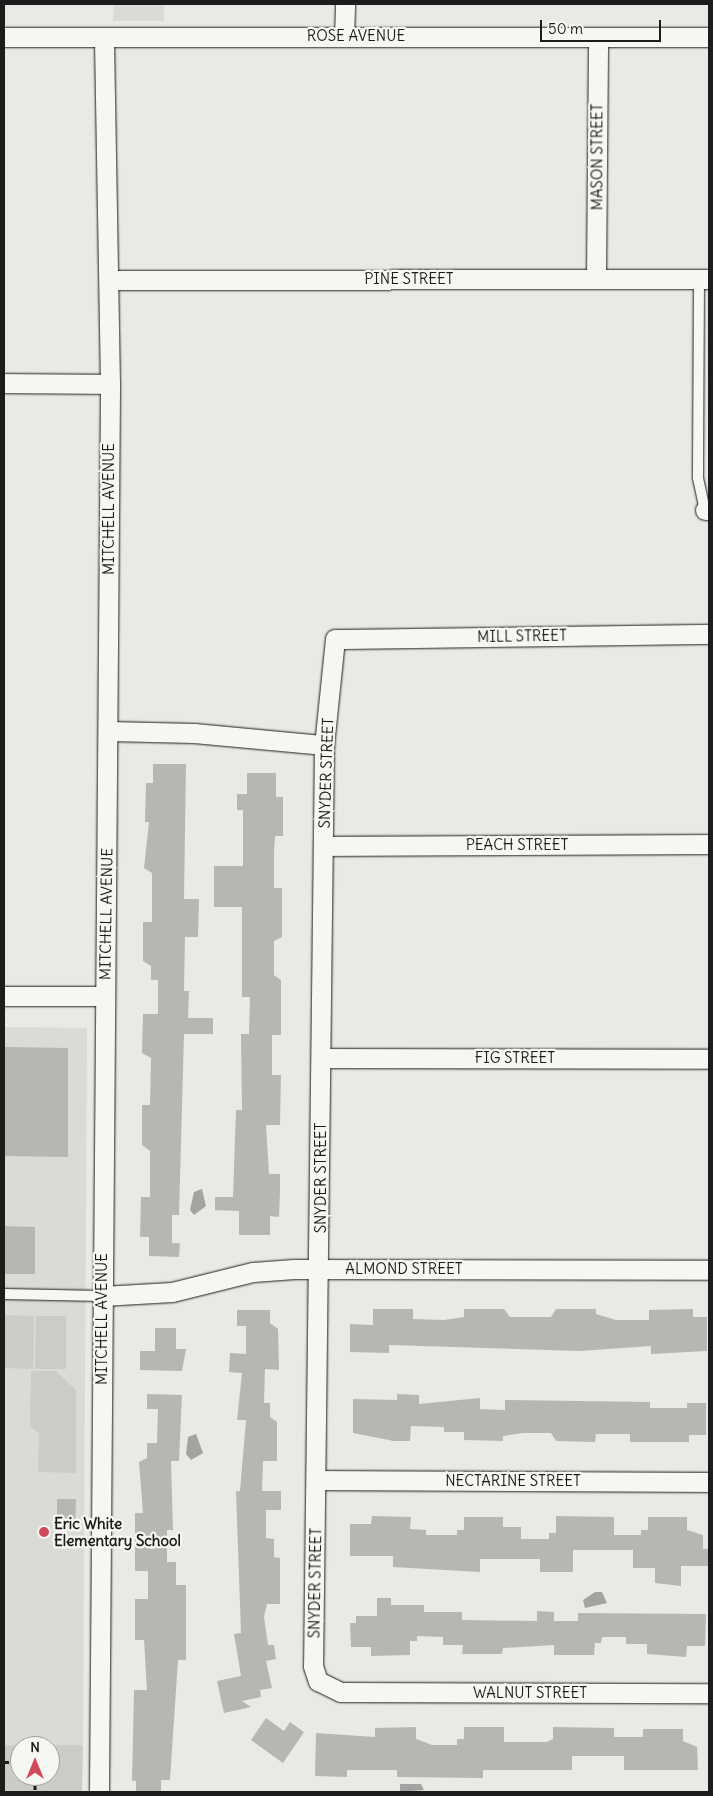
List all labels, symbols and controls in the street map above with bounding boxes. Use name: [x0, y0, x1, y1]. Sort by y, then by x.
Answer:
scale bar: [543, 10, 664, 42]
text: 50 m: [548, 19, 583, 38]
street label: ROSE AVENUE: [307, 27, 405, 45]
street label: MASON STREET: [588, 104, 606, 210]
street label: PINE STREET: [364, 270, 454, 288]
street label: MITCHELL AVENUE: [100, 443, 118, 575]
street label: MILL STREET: [477, 626, 567, 646]
street label: SNYDER STREET: [315, 717, 337, 829]
street label: PEACH STREET: [466, 836, 568, 854]
street label: MITCHELL AVENUE: [96, 848, 116, 980]
street label: FIG STREET: [475, 1049, 555, 1067]
street label: SNYDER STREET: [312, 1123, 330, 1233]
street label: MITCHELL AVENUE: [93, 1253, 111, 1385]
street label: ALMOND STREET: [345, 1260, 463, 1278]
street label: NECTARINE STREET: [445, 1472, 581, 1490]
place label: Eric White Elementary School: [54, 1514, 181, 1549]
marker: Eric White Elementary School: [38, 1526, 50, 1538]
street label: SNYDER STREET: [305, 1528, 325, 1638]
street label: WALNUT STREET: [473, 1684, 587, 1702]
north arrow: [10, 1736, 60, 1786]
text: N: [30, 1738, 40, 1756]

